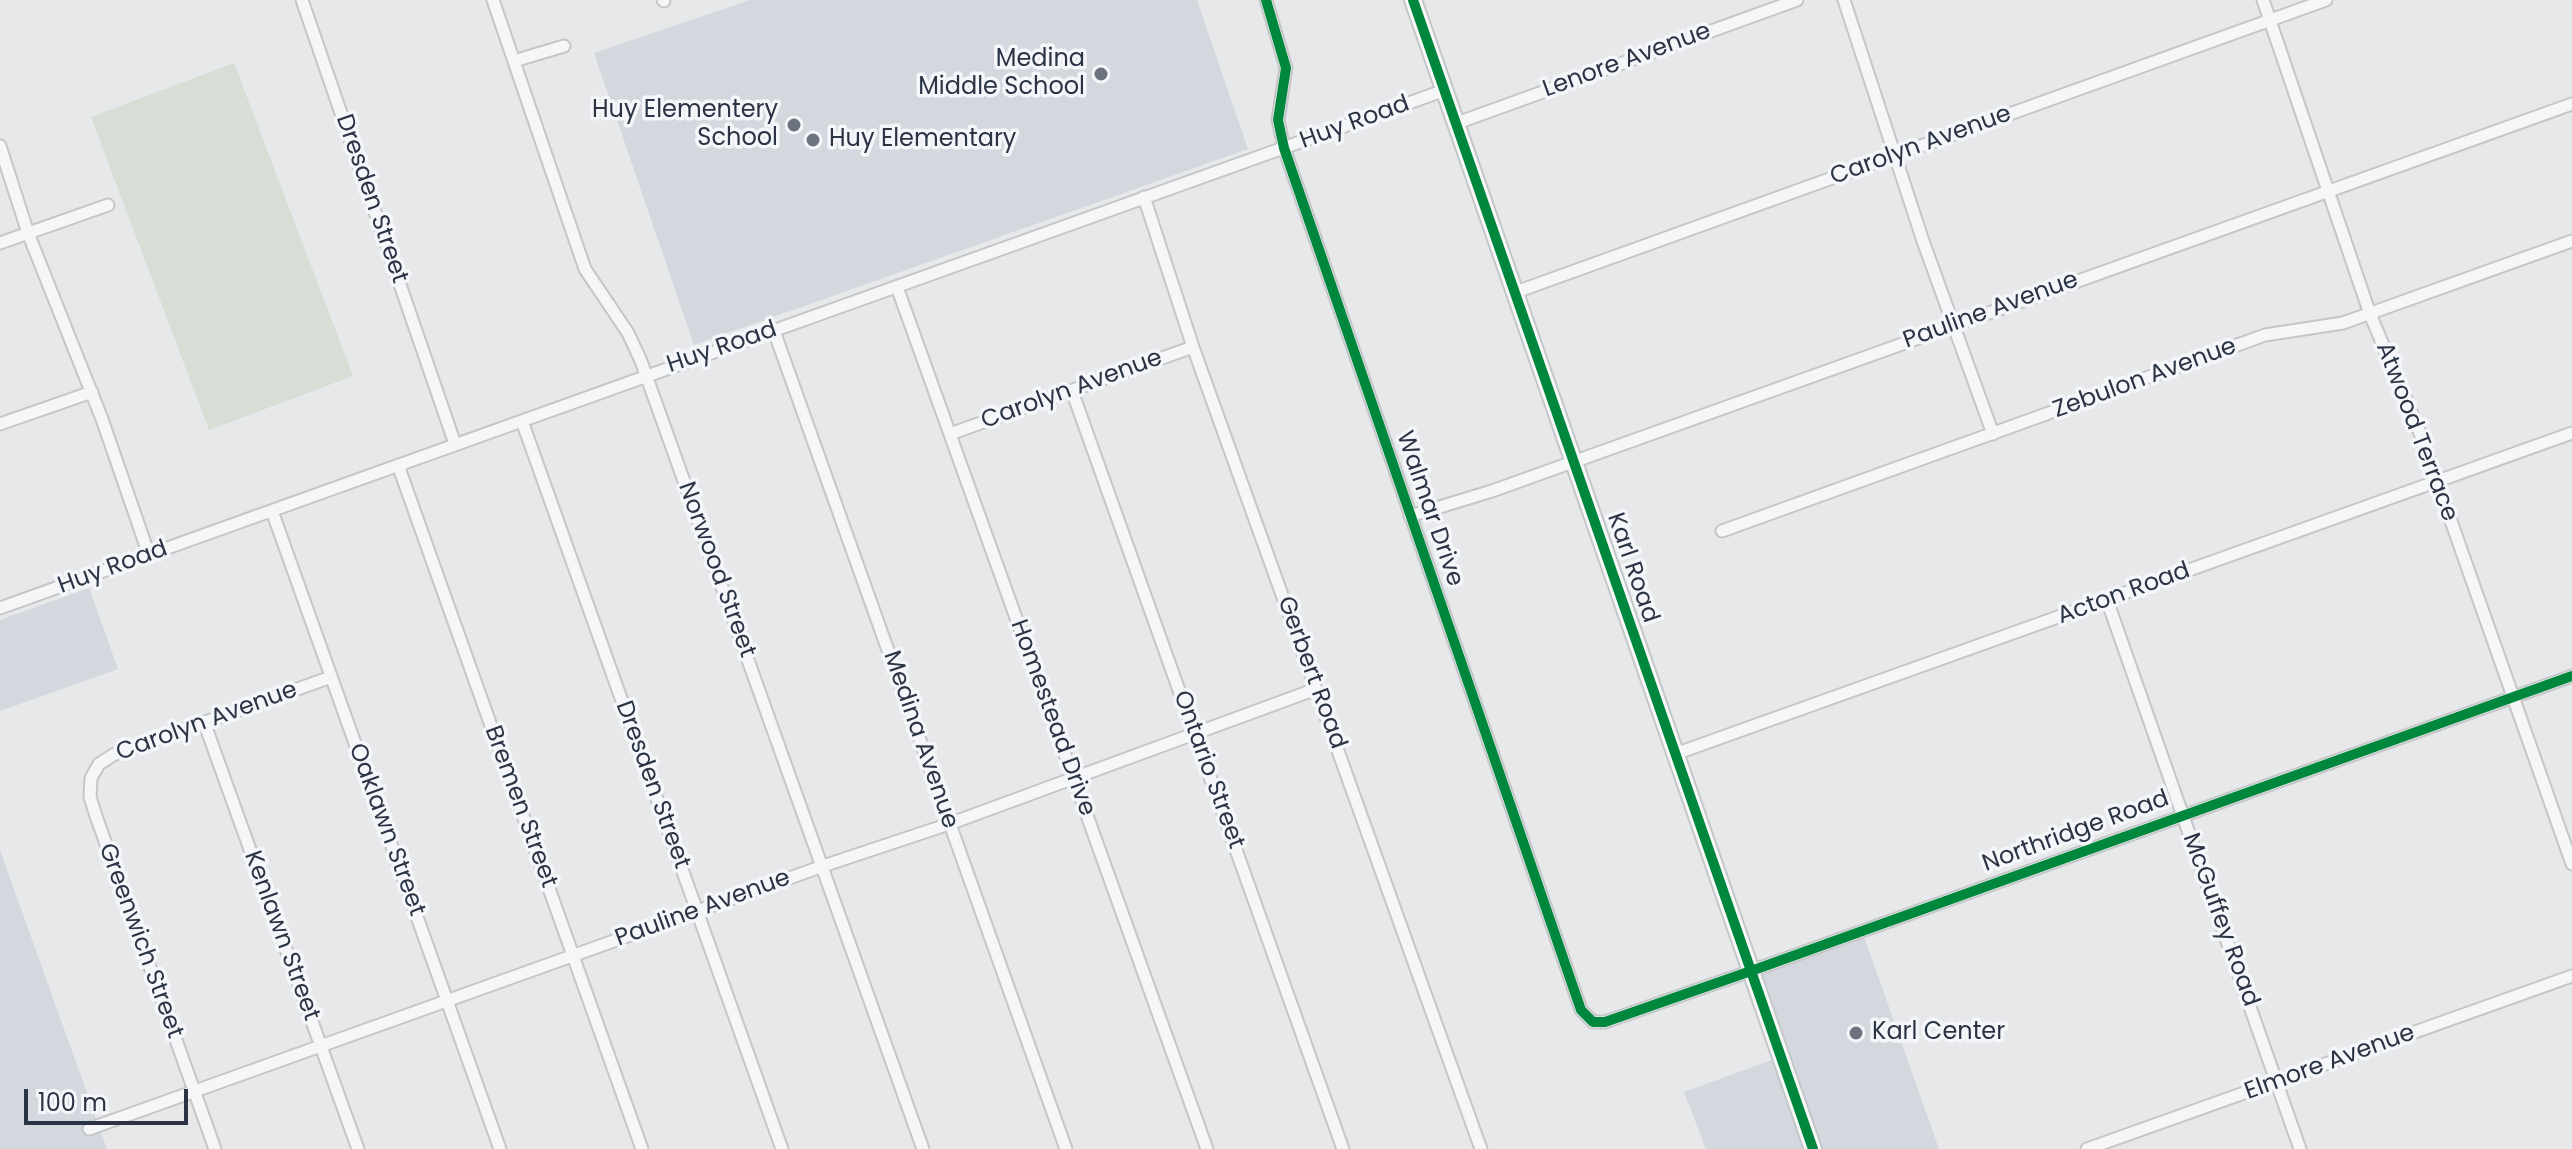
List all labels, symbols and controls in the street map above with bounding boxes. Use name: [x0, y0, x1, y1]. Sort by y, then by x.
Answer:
street label: Lenore Avenue: [1539, 17, 1715, 105]
place label: Medina Middle School: [918, 46, 1085, 102]
marker: Medina Middle School: [1092, 65, 1110, 83]
street label: Huy Road: [1296, 90, 1414, 156]
place label: Huy Elementery School: [592, 97, 778, 153]
street label: Carolyn Avenue: [1827, 100, 2015, 192]
street label: Dresden Street: [329, 111, 413, 287]
marker: Huy Elementery School: [785, 116, 803, 134]
place label: Huy Elementary: [829, 126, 1016, 154]
marker: Huy Elementary: [804, 131, 822, 149]
street label: Pauline Avenue: [1900, 266, 2082, 356]
street label: Huy Road: [663, 316, 781, 380]
street label: Zebulon Avenue: [2050, 333, 2240, 425]
street label: Atwood Terrace: [2369, 338, 2463, 526]
street label: Carolyn Avenue: [978, 344, 1166, 436]
street label: Walmar Drive: [1389, 428, 1469, 590]
street label: Norwood Street: [671, 478, 761, 662]
street label: Karl Road: [1600, 509, 1664, 627]
street label: Huy Road: [54, 535, 172, 601]
street label: Acton Road: [2054, 557, 2194, 631]
street label: Gerbert Road: [1270, 593, 1352, 753]
street label: Homestead Drive: [1003, 616, 1101, 820]
street label: Medina Avenue: [876, 647, 964, 833]
street label: Carolyn Avenue: [113, 676, 301, 768]
street label: Ontario Street: [1166, 687, 1250, 853]
street label: Dresden Street: [608, 697, 696, 873]
street label: Bremen Street: [477, 722, 563, 892]
street label: Oaklawn Street: [341, 740, 431, 920]
street label: Northridge Road: [1979, 785, 2173, 879]
street label: McGuffey Road: [2175, 829, 2265, 1011]
street label: Greenwich Street: [91, 840, 189, 1042]
street label: Kenlawn Street: [237, 847, 325, 1025]
street label: Pauline Avenue: [612, 864, 794, 954]
place label: Karl Center: [1872, 1019, 2005, 1047]
street label: Elmore Avenue: [2241, 1019, 2419, 1107]
marker: Karl Center: [1847, 1024, 1865, 1042]
scale bar: [28, 1073, 192, 1123]
text: 100 m: [38, 1086, 107, 1119]

